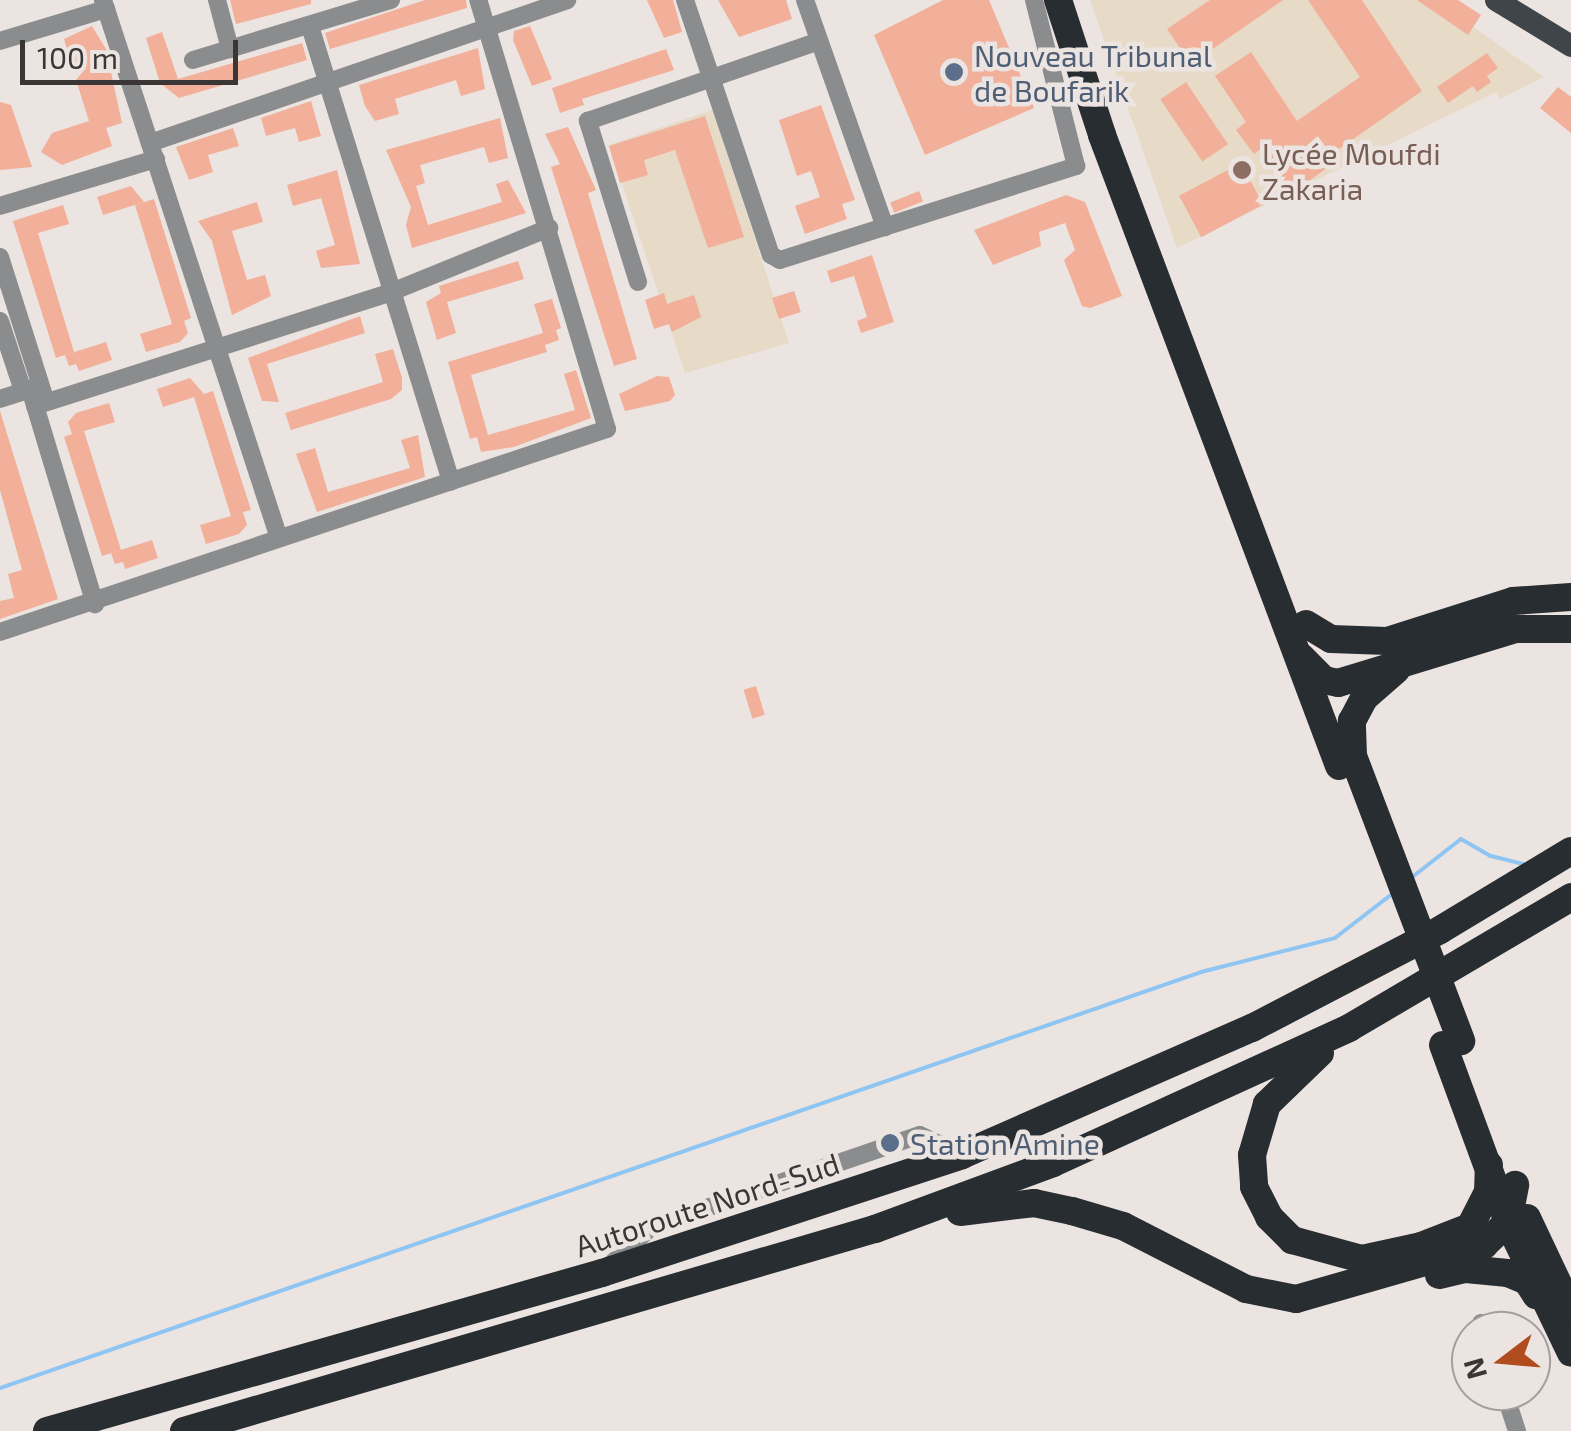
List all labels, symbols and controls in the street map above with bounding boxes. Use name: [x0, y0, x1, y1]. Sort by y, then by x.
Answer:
scale bar: [25, 20, 242, 82]
place label: Nouveau Tribunal de Boufarik: [974, 37, 1212, 108]
text: 100 m: [37, 39, 118, 75]
marker: Nouveau Tribunal de Boufarik: [943, 61, 965, 83]
place label: Lycée Moufdi Zakaria: [1262, 135, 1441, 206]
marker: Lycée Moufdi Zakaria: [1231, 159, 1253, 181]
place label: Station Amine: [910, 1125, 1100, 1161]
marker: Station Amine: [879, 1132, 901, 1154]
street label: Autoroute Nord-Sud: [570, 1144, 844, 1264]
north arrow: [1451, 1311, 1551, 1411]
text: N: [1455, 1354, 1493, 1383]

